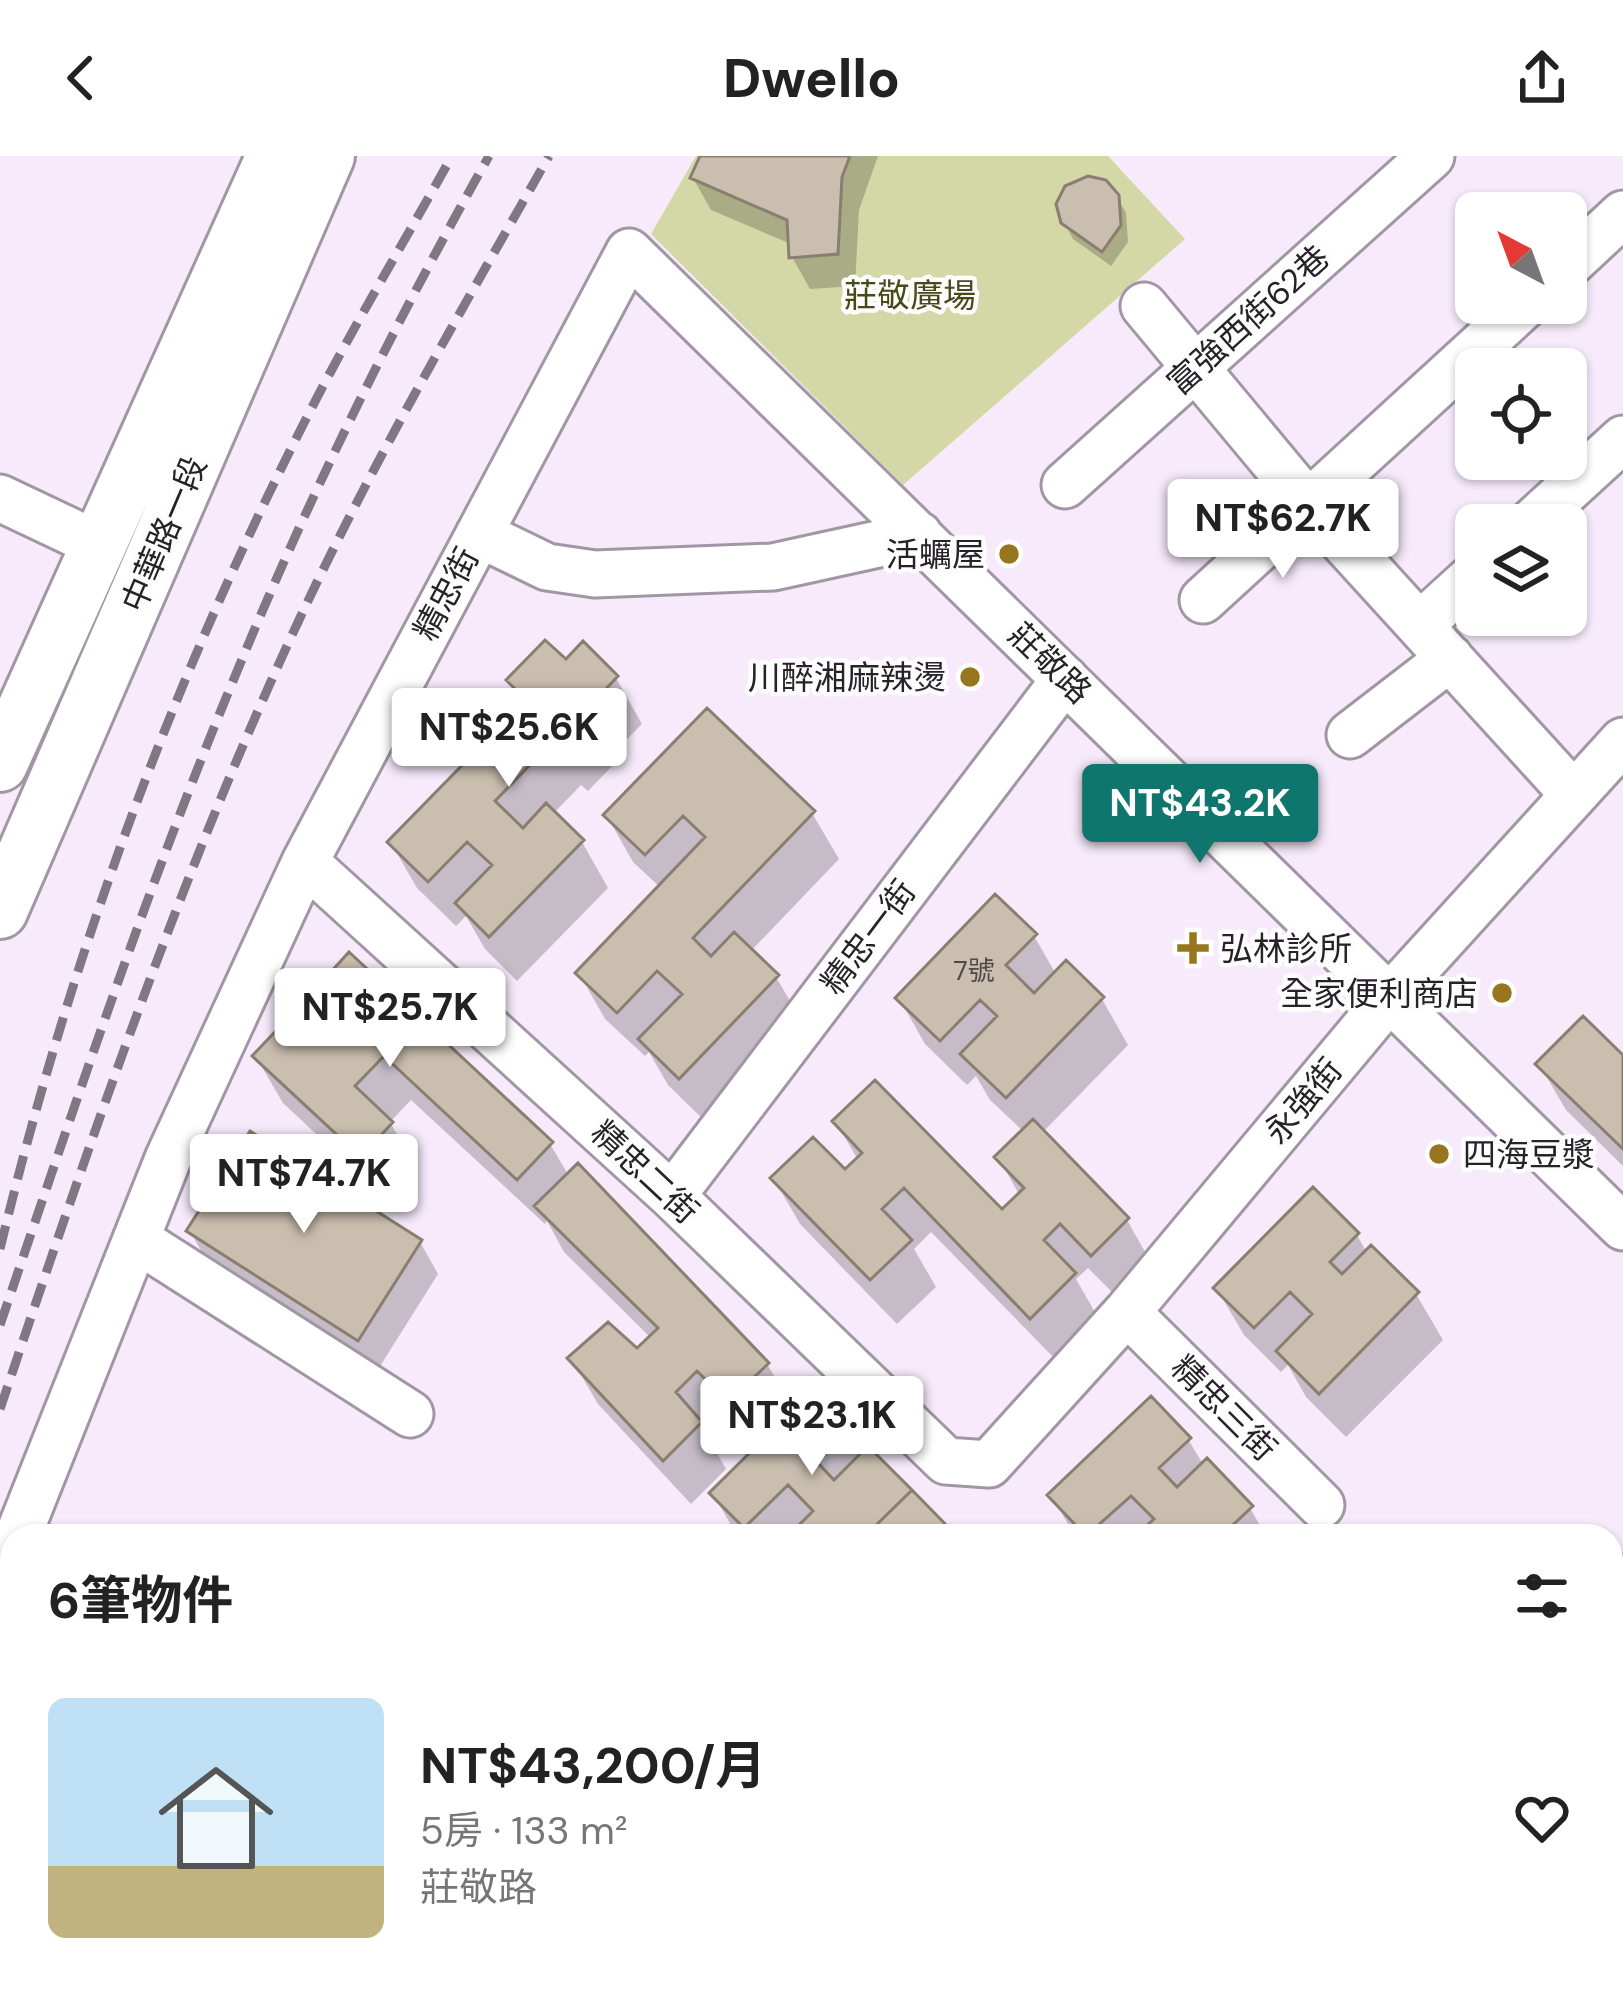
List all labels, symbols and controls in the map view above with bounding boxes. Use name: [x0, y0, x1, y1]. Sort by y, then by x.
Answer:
text: Dwello: [723, 43, 900, 114]
icon: back: [48, 45, 114, 111]
icon: share: [1509, 45, 1575, 111]
north arrow: [1455, 192, 1587, 324]
map controls: [1455, 192, 1587, 636]
street label: 富強西街62巷: [1158, 236, 1338, 404]
park label: 莊敬廣場: [844, 274, 976, 317]
button: locate: [1455, 348, 1587, 480]
street label: 中華路一段: [112, 450, 216, 618]
pin: NT$62.7K: [1159, 479, 1407, 581]
text: NT$62.7K: [1195, 492, 1371, 543]
button: layers: [1455, 504, 1587, 636]
place label: 活蠣屋: [886, 533, 985, 576]
street label: 精忠街: [404, 540, 488, 648]
marker: 活蠣屋: [996, 541, 1022, 567]
street label: 莊敬路: [999, 613, 1101, 713]
place label: 川醉湘麻辣燙: [748, 656, 946, 699]
marker: 川醉湘麻辣燙: [957, 664, 983, 690]
pin: NT$25.6K: [385, 688, 633, 790]
text: NT$25.6K: [419, 701, 599, 752]
pin: NT$43.2K: [1076, 764, 1324, 866]
text: NT$43.2K: [1109, 777, 1291, 828]
street label: 精忠一街: [811, 871, 925, 1003]
place label: 弘林診所: [1220, 927, 1352, 970]
marker: 弘林診所: [1177, 932, 1209, 964]
house number: 7號: [953, 953, 995, 988]
pin: NT$25.7K: [266, 968, 514, 1070]
place label: 全家便利商店: [1280, 972, 1478, 1015]
marker: 全家便利商店: [1489, 980, 1515, 1006]
text: NT$25.7K: [302, 981, 478, 1032]
street label: 永強街: [1255, 1049, 1351, 1153]
street label: 精忠二街: [582, 1111, 708, 1233]
place label: 四海豆漿: [1463, 1133, 1595, 1176]
pin: NT$74.7K: [180, 1134, 428, 1236]
marker: 四海豆漿: [1426, 1141, 1452, 1167]
text: NT$74.7K: [217, 1147, 391, 1198]
street label: 精忠三街: [1162, 1346, 1286, 1470]
pin: NT$23.1K: [688, 1376, 936, 1478]
text: NT$23.1K: [727, 1389, 897, 1440]
icon: filters: [1509, 1563, 1575, 1629]
text: 6筆物件: [48, 1567, 233, 1634]
text: NT$43,200/月: [420, 1732, 766, 1799]
icon: home: [144, 1746, 288, 1890]
icon: heart: [1509, 1785, 1575, 1851]
text: 5房 · 133 m²: [420, 1805, 628, 1856]
text: 莊敬路: [420, 1862, 537, 1913]

